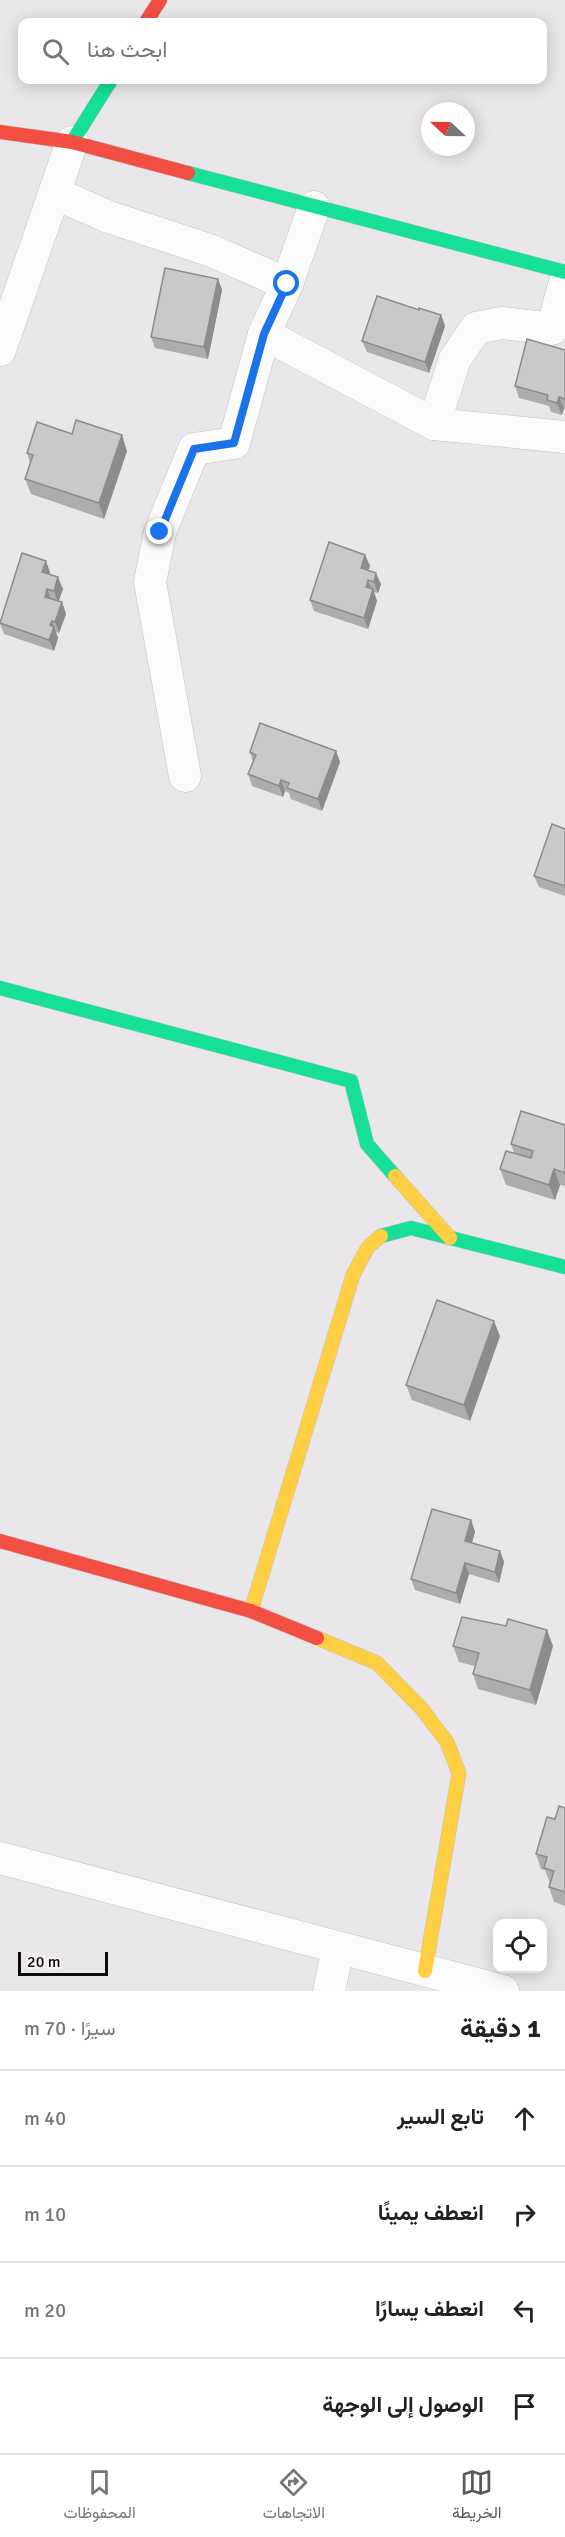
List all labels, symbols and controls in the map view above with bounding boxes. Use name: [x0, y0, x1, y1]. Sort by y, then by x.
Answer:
search box: [18, 18, 547, 84]
icon: search: [39, 35, 72, 68]
text: ابحث هنا: [87, 36, 167, 63]
north arrow: [421, 102, 475, 156]
route start: [273, 270, 299, 296]
route end: [146, 518, 172, 544]
map controls: [493, 1919, 547, 1973]
button: locate: [493, 1919, 547, 1973]
scale bar: [18, 1949, 108, 1976]
text: 20 m: [27, 1952, 61, 1972]
text: 1 دقيقة: [460, 2013, 541, 2045]
text: سيرًا · 70 m: [24, 2016, 116, 2041]
icon: ahead: [508, 2102, 541, 2135]
text: تابع السير: [397, 2103, 484, 2130]
text: 40 m: [24, 2106, 66, 2131]
icon: right: [508, 2198, 541, 2231]
text: انعطف يمينًا: [378, 2199, 484, 2226]
text: 10 m: [24, 2202, 66, 2227]
icon: left: [508, 2294, 541, 2327]
text: انعطف يسارًا: [375, 2295, 484, 2322]
text: 20 m: [24, 2298, 66, 2323]
icon: arrive: [508, 2390, 541, 2423]
text: الوصول إلى الوجهة: [322, 2391, 484, 2418]
tab: المحفوظات: [64, 2466, 136, 2527]
tab: الاتجاهات: [263, 2466, 325, 2527]
tab: الخريطة: [452, 2466, 501, 2527]

